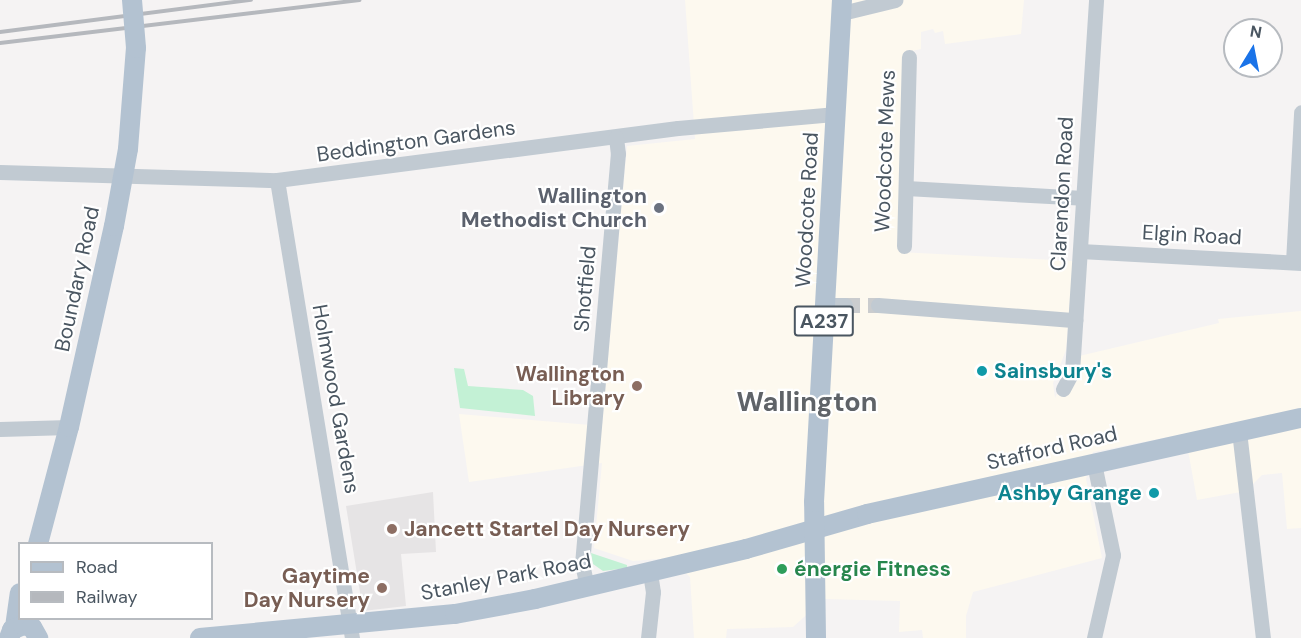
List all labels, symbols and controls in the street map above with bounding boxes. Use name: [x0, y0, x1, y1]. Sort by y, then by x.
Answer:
north arrow: [1223, 18, 1283, 78]
text: N: [1248, 20, 1263, 43]
street label: Woodcote Mews: [870, 69, 900, 233]
street label: Beddington Gardens: [315, 115, 517, 167]
street label: Clarendon Road: [1045, 116, 1079, 272]
street label: Woodcote Road: [790, 132, 824, 288]
place label: Wallington Methodist Church: [461, 183, 647, 233]
marker: Wallington Methodist Church: [652, 201, 666, 215]
street label: Boundary Road: [49, 204, 105, 354]
street label: Elgin Road: [1141, 220, 1243, 250]
street label: Shotfield: [569, 245, 601, 333]
street label: Holmwood Gardens: [307, 302, 365, 496]
road number: A237: [792, 304, 856, 338]
place label: Sainsbury's: [994, 358, 1112, 384]
place label: Wallington Library: [516, 361, 625, 411]
marker: Sainsbury's: [975, 364, 989, 378]
marker: Wallington Library: [630, 379, 644, 393]
district label: Wallington: [737, 386, 877, 418]
street label: Stafford Road: [984, 421, 1120, 475]
place label: Ashby Grange: [998, 480, 1142, 506]
marker: Ashby Grange: [1147, 486, 1161, 500]
place label: Jancett Startel Day Nursery: [404, 516, 690, 542]
marker: Jancett Startel Day Nursery: [385, 522, 399, 536]
legend: [18, 542, 213, 620]
street label: Stanley Park Road: [419, 548, 593, 606]
text: Road: [76, 555, 118, 579]
place label: énergie Fitness: [794, 556, 951, 582]
marker: énergie Fitness: [775, 562, 789, 576]
place label: Gaytime Day Nursery: [244, 563, 370, 613]
marker: Gaytime Day Nursery: [375, 581, 389, 595]
text: Railway: [76, 585, 138, 609]

